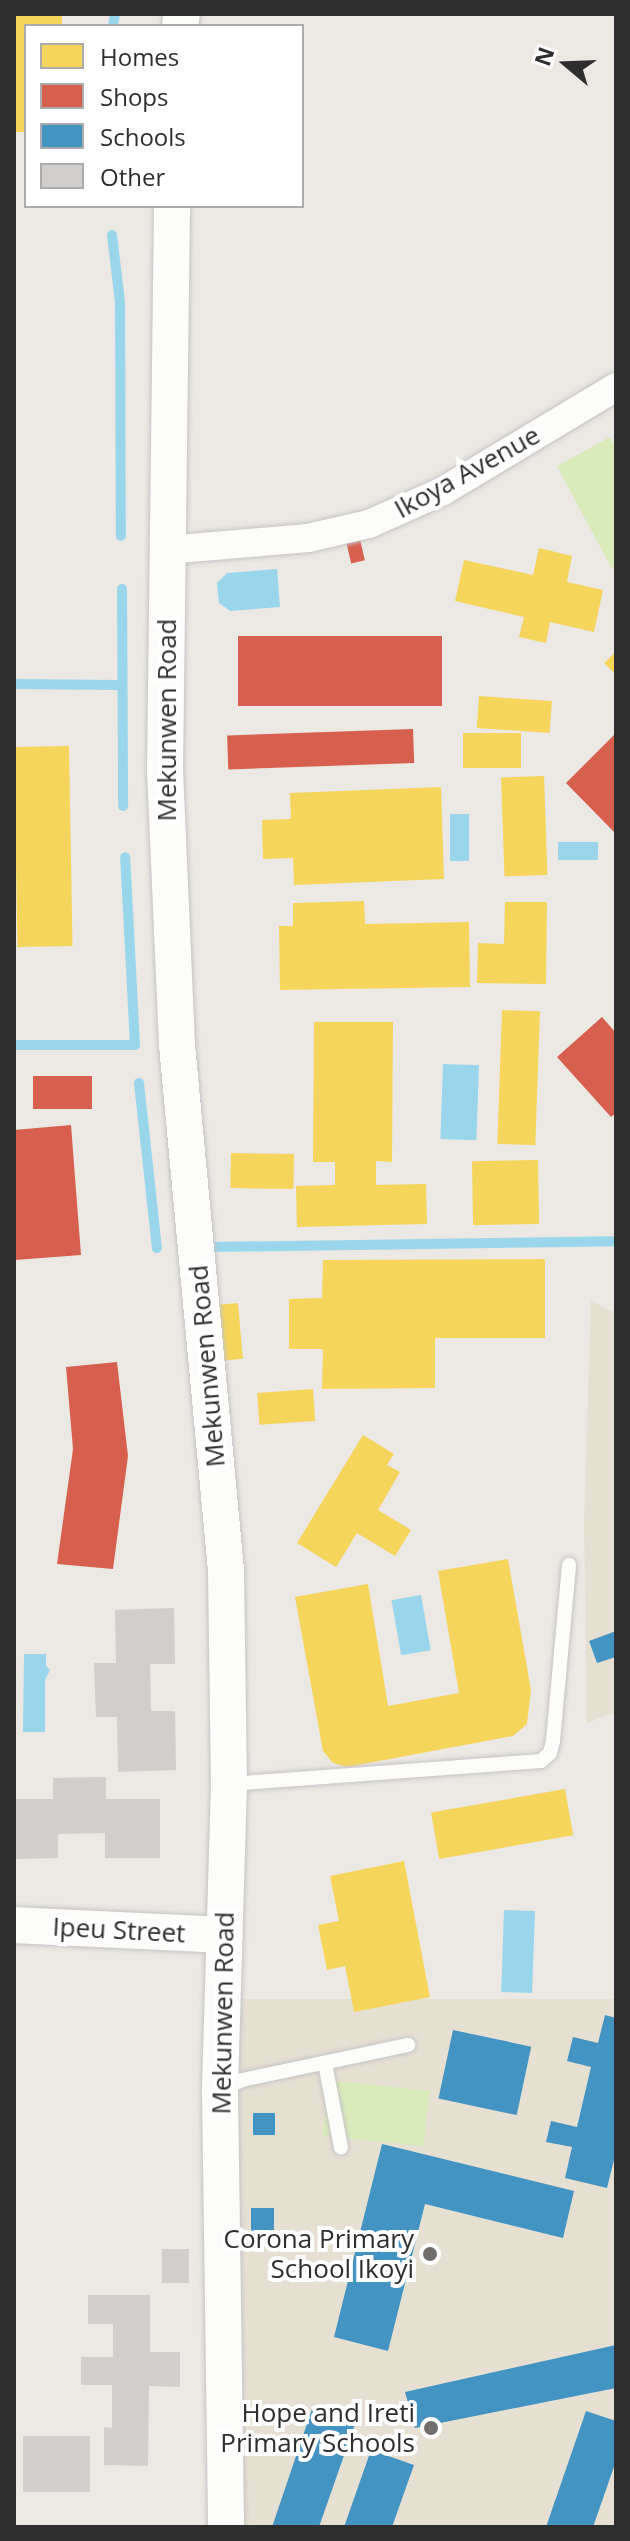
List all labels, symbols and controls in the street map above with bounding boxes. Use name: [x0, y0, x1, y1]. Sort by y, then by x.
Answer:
legend: [24, 24, 304, 208]
north arrow: [526, 24, 606, 104]
text: Homes: [100, 40, 179, 73]
text: N: [526, 43, 560, 70]
text: Shops: [100, 80, 168, 113]
text: Schools: [100, 120, 186, 153]
text: Other: [100, 160, 165, 193]
street label: Ikoya Avenue: [389, 419, 545, 525]
street label: Mekunwen Road: [151, 618, 183, 822]
street label: Mekunwen Road: [183, 1264, 231, 1468]
street label: Ipeu Street: [52, 1911, 186, 1949]
street label: Mekunwen Road: [206, 1911, 240, 2115]
place label: Corona Primary School Ikoyi: [224, 2223, 414, 2284]
marker: Corona Primary School Ikoyi: [421, 2245, 439, 2263]
place label: Hope and Ireti Primary Schools: [220, 2397, 415, 2458]
marker: Hope and Ireti Primary Schools: [422, 2419, 440, 2437]

